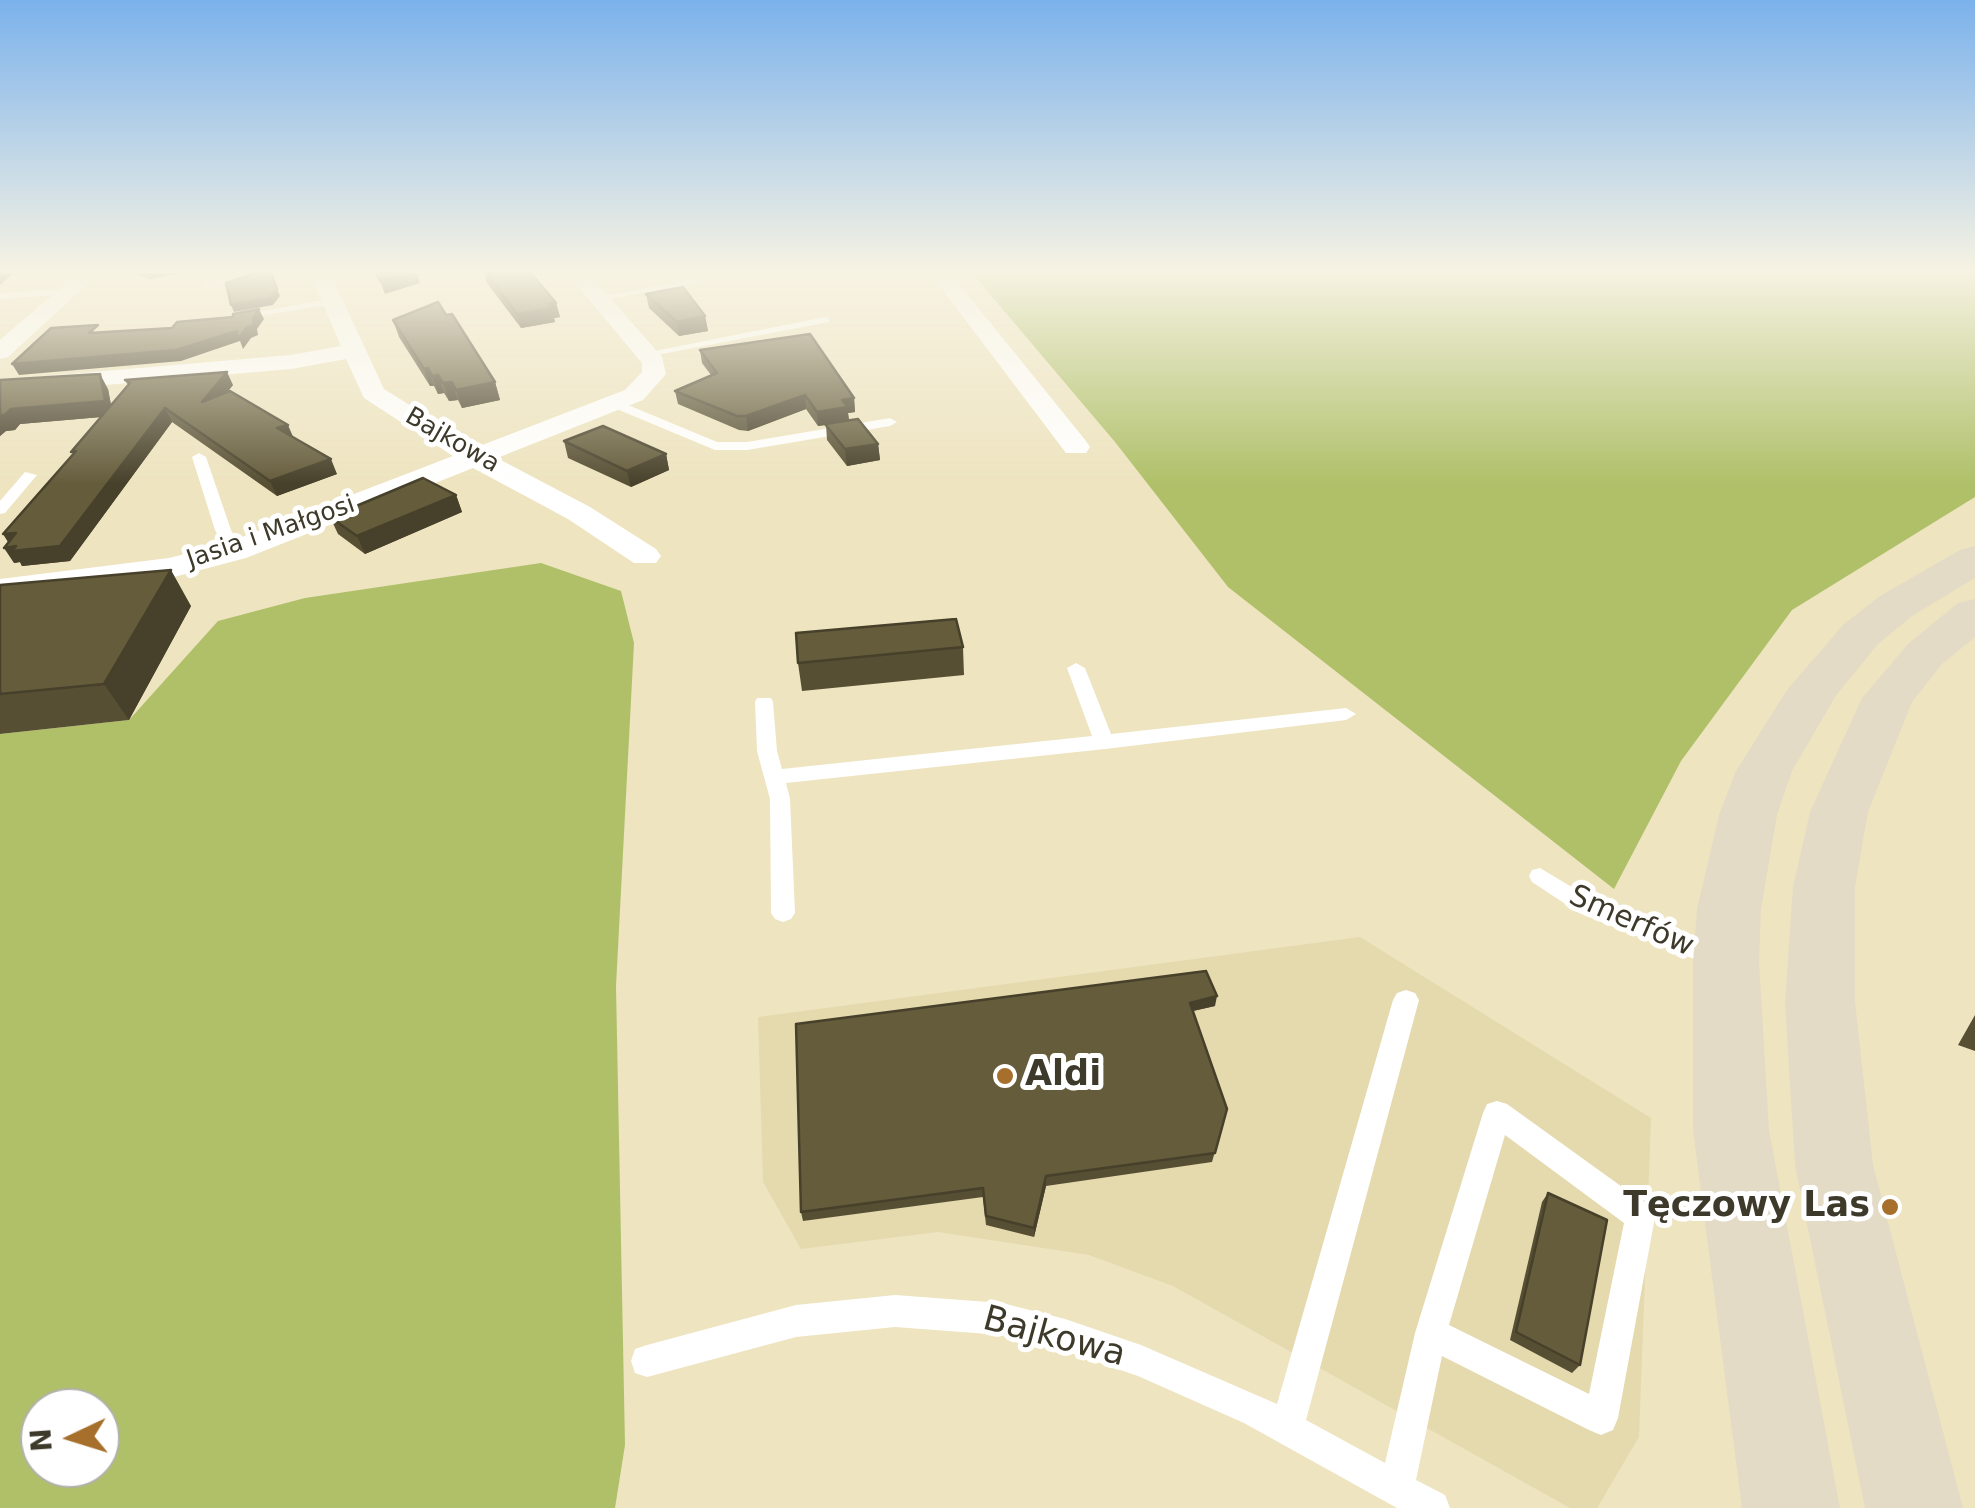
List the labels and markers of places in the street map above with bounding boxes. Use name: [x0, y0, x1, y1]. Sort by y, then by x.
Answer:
place label: Aldi: [1025, 1055, 1101, 1097]
marker: Aldi: [994, 1065, 1016, 1087]
place label: Tęczowy Las: [1623, 1186, 1870, 1228]
marker: Tęczowy Las: [1879, 1196, 1901, 1218]

